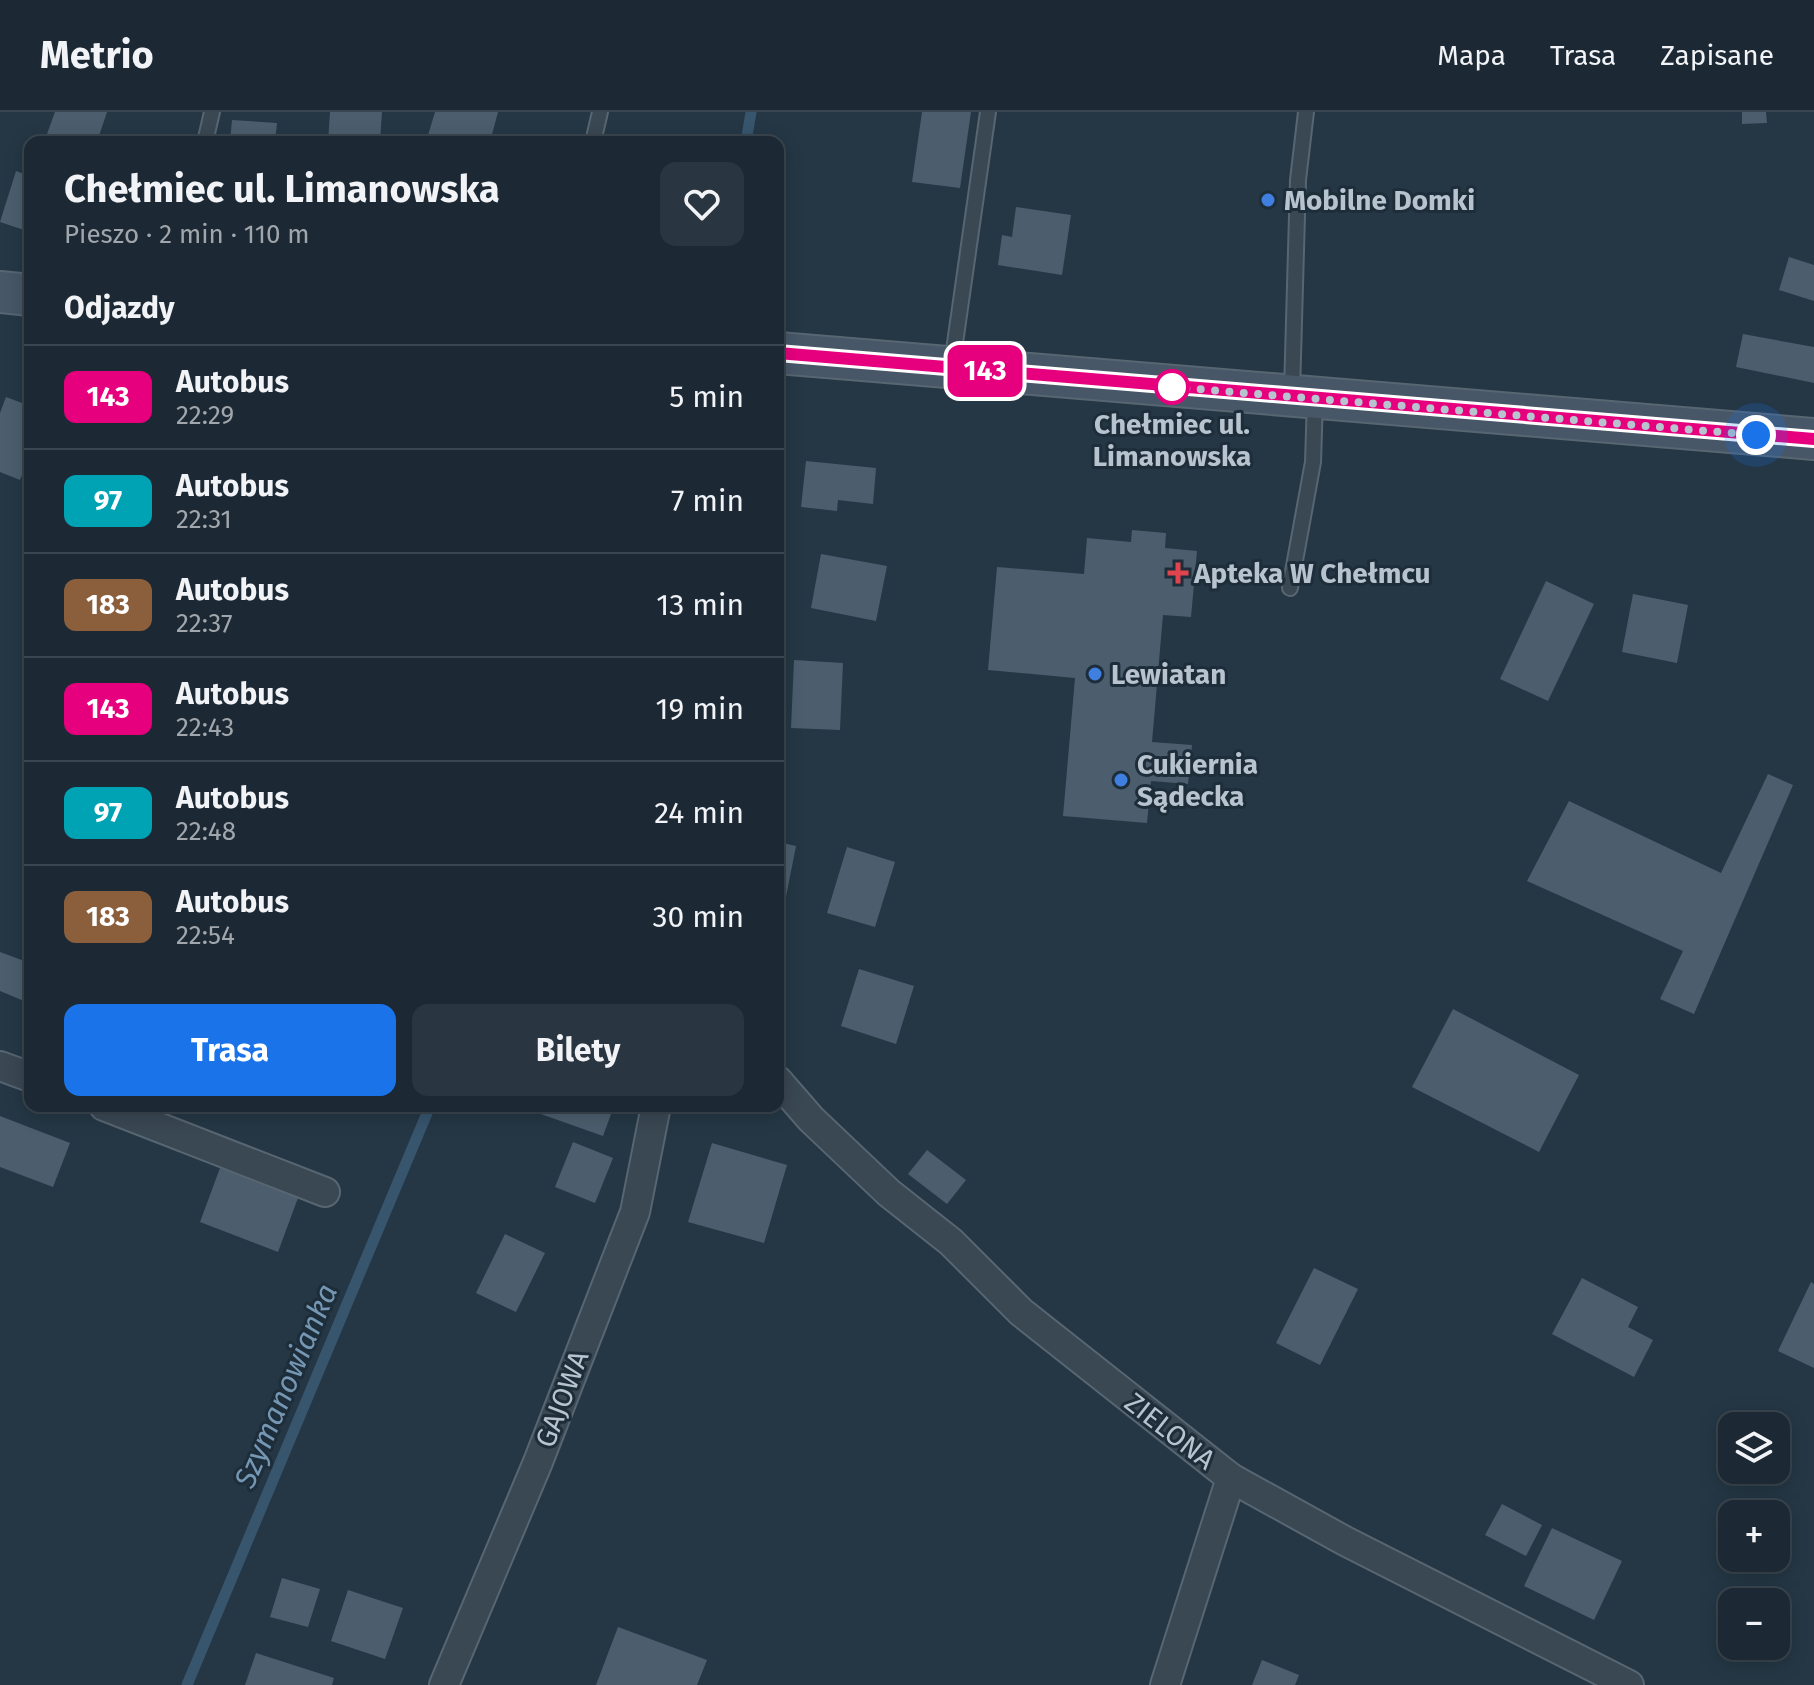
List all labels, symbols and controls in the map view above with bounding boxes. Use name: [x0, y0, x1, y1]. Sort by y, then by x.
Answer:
text: Metrio: [40, 32, 154, 78]
text: Mapa: [1437, 39, 1506, 72]
text: Trasa: [1550, 39, 1616, 72]
text: Zapisane: [1660, 39, 1774, 72]
button: heart: [660, 162, 744, 246]
text: Chełmiec ul. Limanowska: [64, 166, 500, 212]
place label: Mobilne Domki: [1284, 184, 1475, 217]
marker: Mobilne Domki: [1259, 191, 1277, 209]
text: Pieszo · 2 min · 110 m: [64, 219, 310, 250]
text: Odjazdy: [64, 290, 175, 326]
line badge: 143: [939, 345, 1031, 397]
text: 143: [964, 354, 1006, 387]
text: Autobus: [176, 364, 289, 400]
marker: Chełmiec ul. Limanowska: [1155, 370, 1189, 404]
text: 5 min: [669, 379, 744, 415]
text: 143: [87, 380, 129, 413]
text: 22:29: [176, 400, 234, 431]
place label: Chełmiec ul. Limanowska: [1093, 408, 1251, 473]
your location: [1736, 415, 1776, 455]
text: Autobus: [176, 468, 289, 504]
text: 7 min: [671, 483, 744, 519]
text: 97: [94, 484, 122, 517]
text: 22:31: [176, 504, 232, 535]
place label: Apteka W Chełmcu: [1193, 557, 1431, 590]
marker: Apteka W Chełmcu: [1169, 564, 1187, 582]
text: Autobus: [176, 572, 289, 608]
text: 13 min: [656, 587, 744, 623]
text: 183: [86, 588, 130, 621]
text: 22:37: [176, 608, 233, 639]
place label: Lewiatan: [1111, 658, 1226, 691]
marker: Lewiatan: [1086, 665, 1104, 683]
text: Autobus: [176, 676, 289, 712]
text: 19 min: [656, 691, 744, 727]
text: 143: [87, 692, 129, 725]
text: 22:43: [176, 712, 234, 743]
place label: Cukiernia Sądecka: [1137, 748, 1258, 813]
marker: Cukiernia Sądecka: [1112, 771, 1130, 789]
text: Autobus: [176, 780, 289, 816]
text: 24 min: [654, 795, 744, 831]
text: 97: [94, 796, 122, 829]
text: 22:48: [176, 816, 236, 847]
text: Autobus: [176, 884, 289, 920]
text: 30 min: [653, 899, 744, 935]
text: 183: [86, 900, 130, 933]
text: 22:54: [176, 920, 235, 951]
button: Trasa: [64, 1004, 396, 1096]
button: Bilety: [412, 1004, 744, 1096]
water label: Szymanowianka: [226, 1279, 345, 1494]
street label: GAJOWA: [529, 1346, 595, 1452]
street label: ZIELONA: [1118, 1386, 1222, 1476]
map controls: [1718, 1412, 1790, 1660]
button: layers: [1718, 1412, 1790, 1484]
button: +: [1718, 1500, 1790, 1572]
button: −: [1718, 1588, 1790, 1660]

